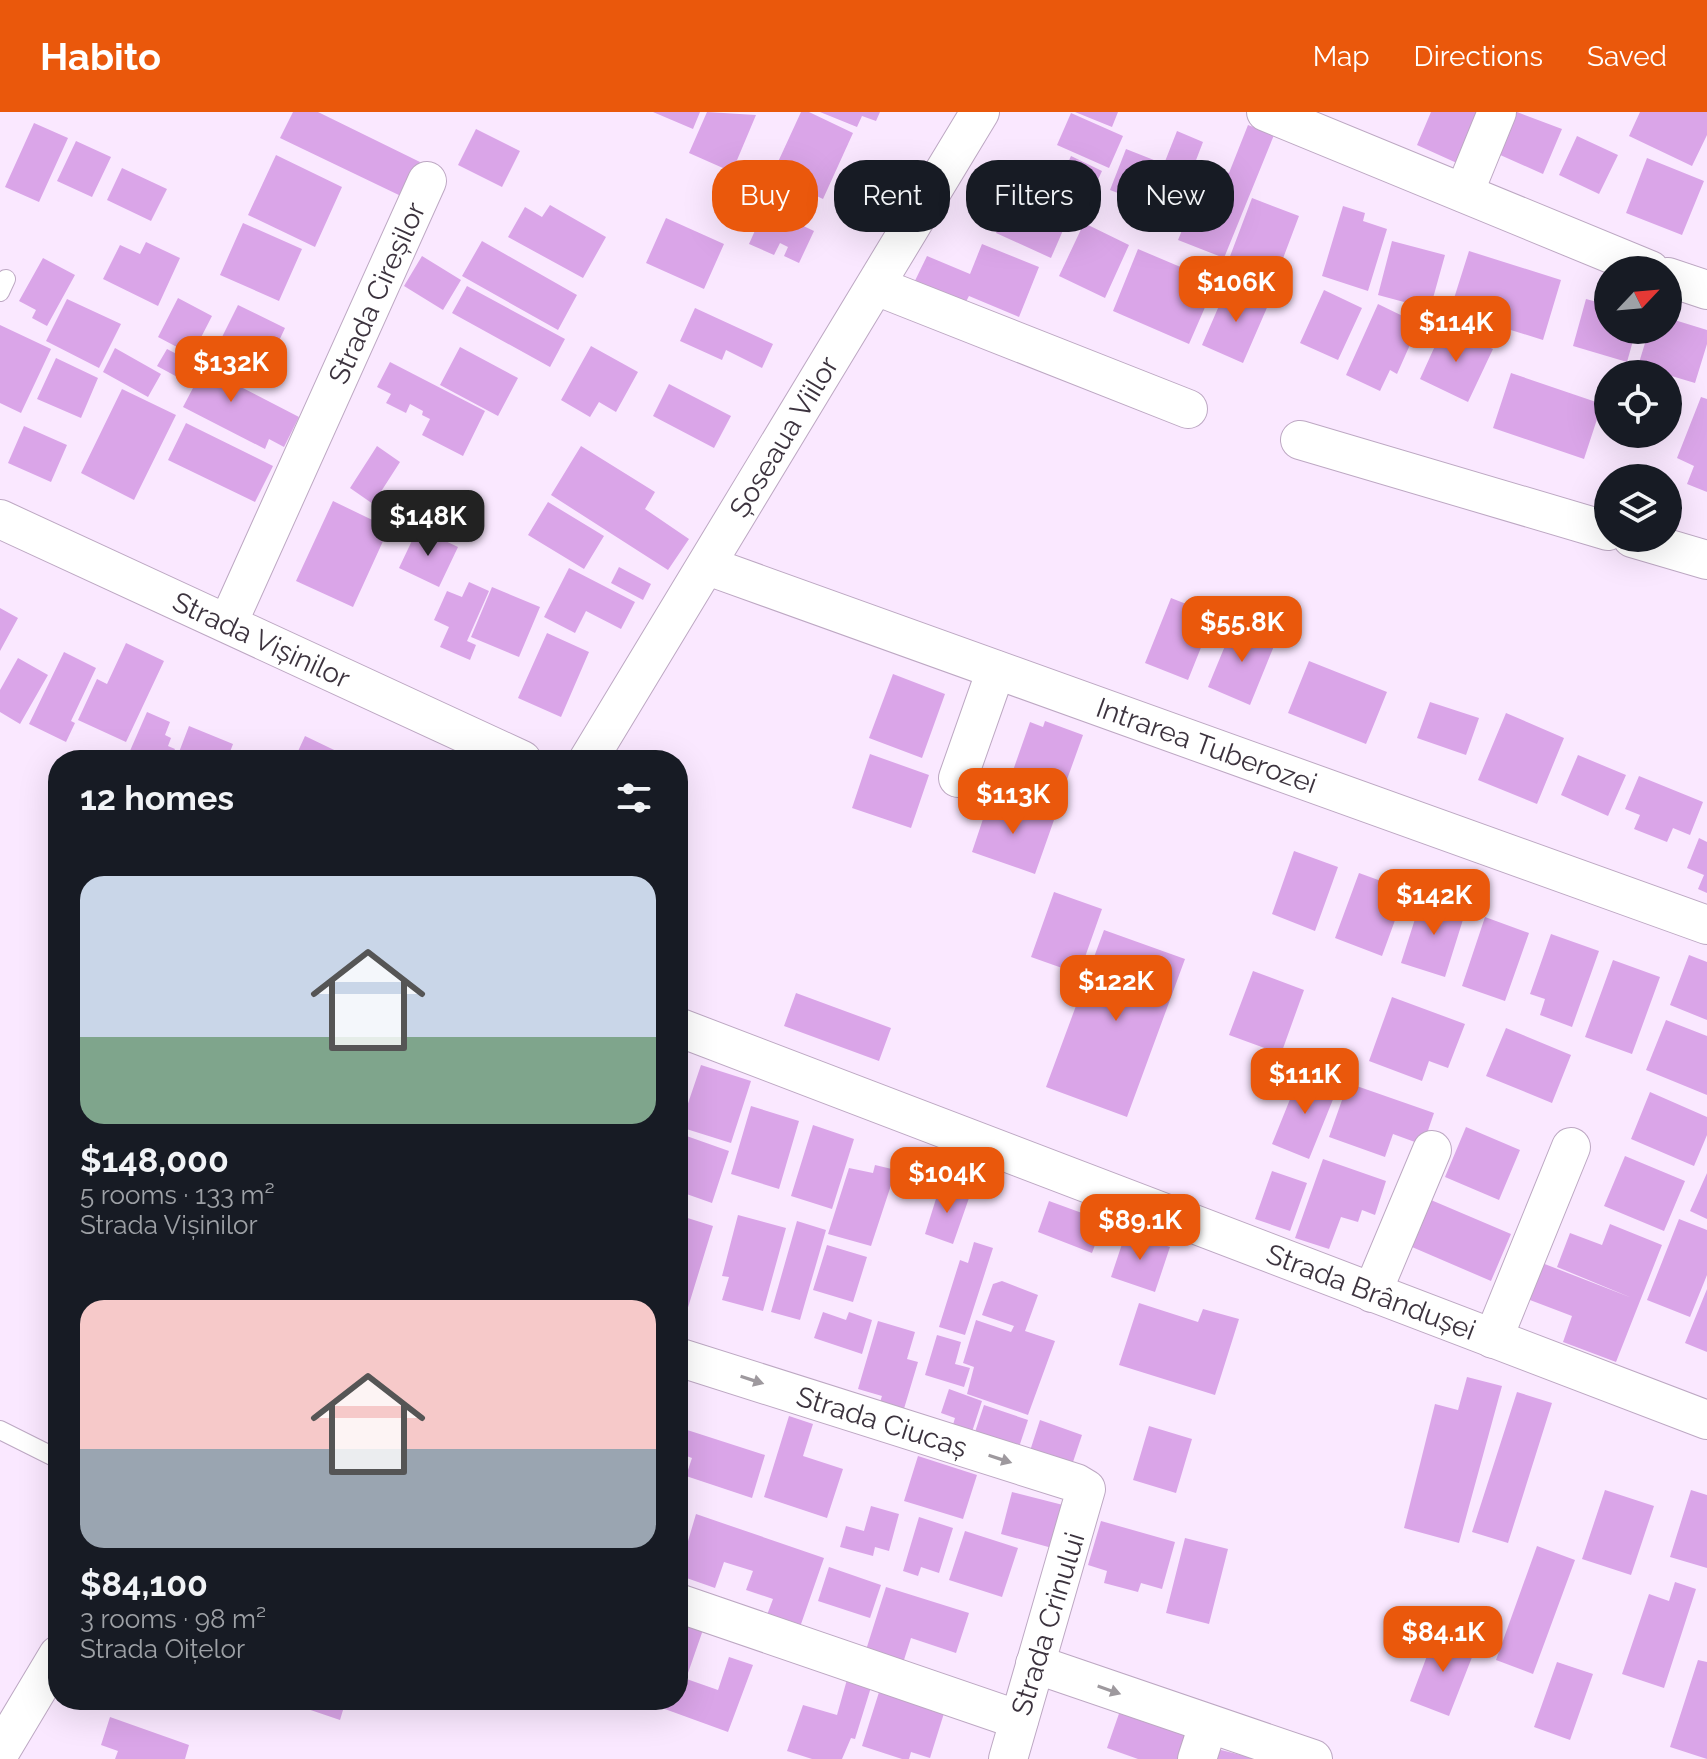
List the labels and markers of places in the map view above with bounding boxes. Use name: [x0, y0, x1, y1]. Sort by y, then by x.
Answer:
pin: $106K: [1180, 256, 1292, 324]
pin: $114K: [1400, 296, 1512, 364]
pin: $132K: [175, 336, 287, 404]
pin: $148K: [372, 490, 484, 558]
pin: $55.8K: [1177, 596, 1307, 664]
pin: $113K: [957, 768, 1069, 836]
pin: $142K: [1378, 869, 1490, 937]
pin: $122K: [1060, 955, 1172, 1023]
pin: $111K: [1249, 1048, 1361, 1116]
pin: $104K: [891, 1147, 1003, 1215]
pin: $89.1K: [1075, 1194, 1205, 1262]
pin: $84.1K: [1378, 1606, 1508, 1674]

